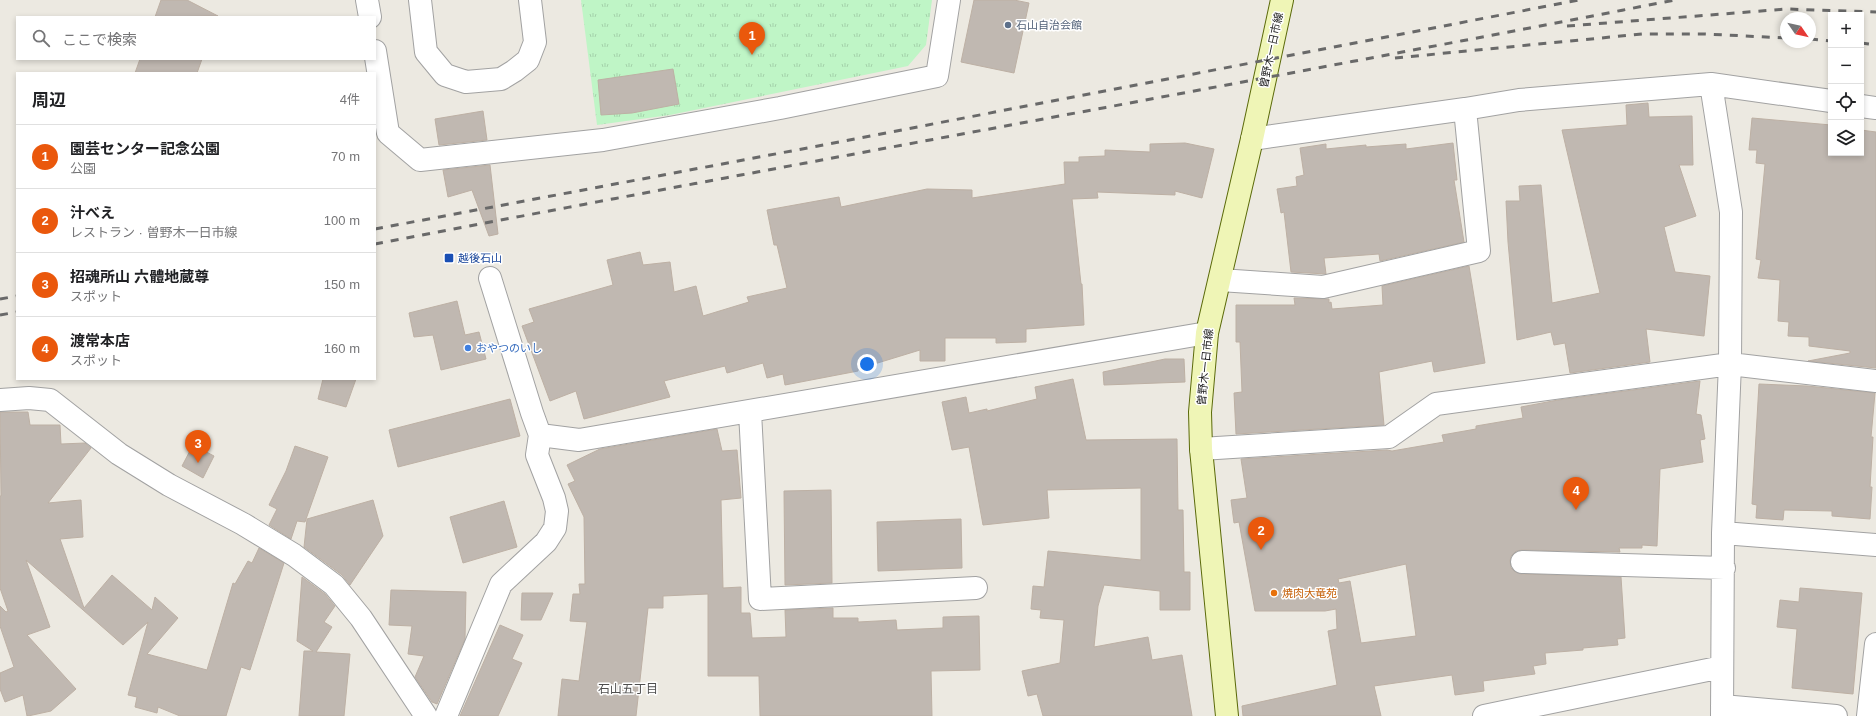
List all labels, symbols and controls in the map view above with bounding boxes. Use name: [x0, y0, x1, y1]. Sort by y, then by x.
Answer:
street label: 曽野木一日市線: [1257, 11, 1285, 89]
north arrow: [1780, 12, 1816, 48]
map controls: [1828, 12, 1864, 156]
button: +: [1828, 12, 1864, 48]
search box: [16, 16, 376, 60]
place label: 石山自治会館: [1016, 19, 1082, 31]
marker: 石山自治会館: [1003, 20, 1013, 30]
pin: 1: [739, 22, 765, 55]
icon: search: [30, 27, 52, 49]
text: ここで検索: [62, 31, 137, 48]
button: −: [1828, 48, 1864, 84]
button: locate: [1828, 84, 1864, 120]
text: 周辺: [32, 91, 66, 110]
text: 4件: [340, 92, 360, 107]
button: layers: [1828, 120, 1864, 156]
text: 園芸センター記念公園: [70, 140, 220, 157]
text: 1: [41, 149, 49, 164]
text: 70 m: [331, 149, 360, 164]
text: 公園: [70, 161, 96, 176]
text: 汁べえ: [70, 204, 115, 221]
text: 2: [41, 213, 49, 228]
text: 100 m: [324, 213, 360, 228]
text: レストラン · 曽野木一日市線: [70, 225, 238, 240]
marker: 越後石山: [443, 252, 455, 264]
place label: 越後石山: [458, 252, 502, 264]
text: 招魂所山 六體地蔵尊: [70, 268, 209, 285]
text: 3: [41, 277, 49, 292]
text: 150 m: [324, 277, 360, 292]
text: スポット: [70, 289, 122, 304]
street label: 曽野木一日市線: [1195, 328, 1215, 406]
text: 渡常本店: [70, 332, 130, 349]
text: 4: [41, 341, 49, 356]
text: 160 m: [324, 341, 360, 356]
place label: おやつのいし: [476, 342, 542, 354]
marker: おやつのいし: [463, 343, 473, 353]
text: スポット: [70, 353, 122, 368]
your location: [857, 354, 877, 374]
pin: 3: [185, 430, 211, 463]
pin: 4: [1563, 477, 1589, 510]
pin: 2: [1248, 517, 1274, 550]
place label: 焼肉大竜苑: [1282, 587, 1337, 599]
marker: 焼肉大竜苑: [1269, 588, 1279, 598]
district label: 石山五丁目: [598, 682, 658, 696]

